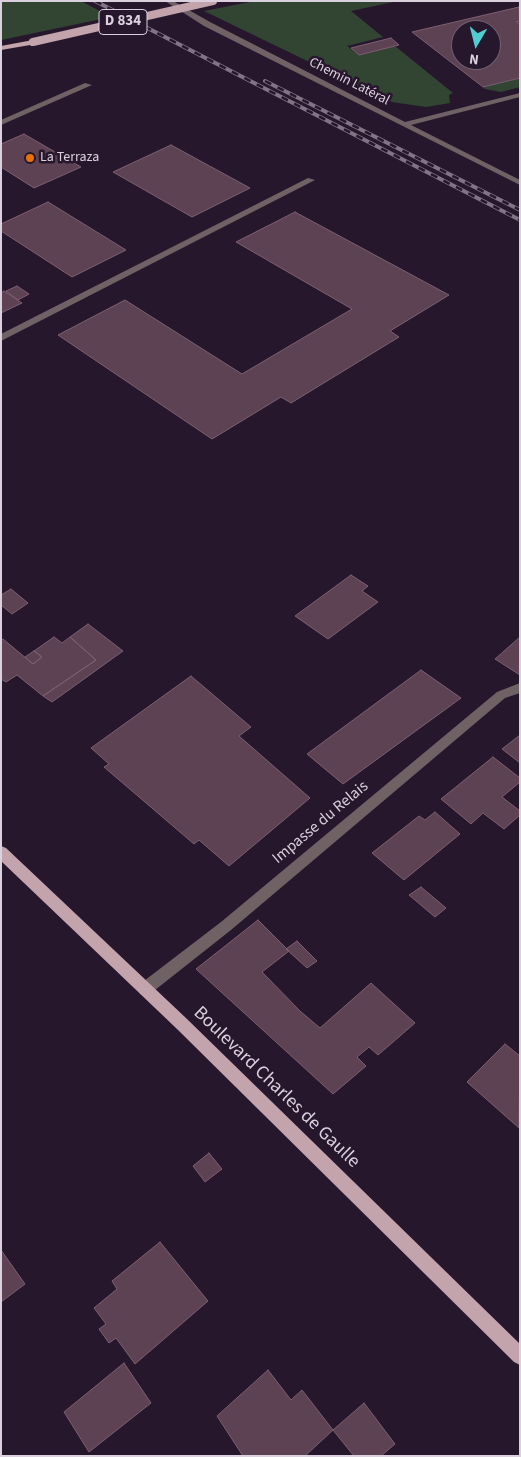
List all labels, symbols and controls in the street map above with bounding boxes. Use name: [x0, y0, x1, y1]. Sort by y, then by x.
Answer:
road number: D 834: [99, 10, 147, 34]
north arrow: [451, 20, 501, 70]
text: N: [468, 48, 480, 69]
street label: Chemin Latéral: [306, 54, 392, 110]
place label: La Terraza: [40, 150, 99, 166]
marker: La Terraza: [24, 152, 36, 164]
street label: Impasse du Relais: [269, 777, 373, 869]
street label: Boulevard Charles de Gaulle: [188, 1002, 364, 1174]

